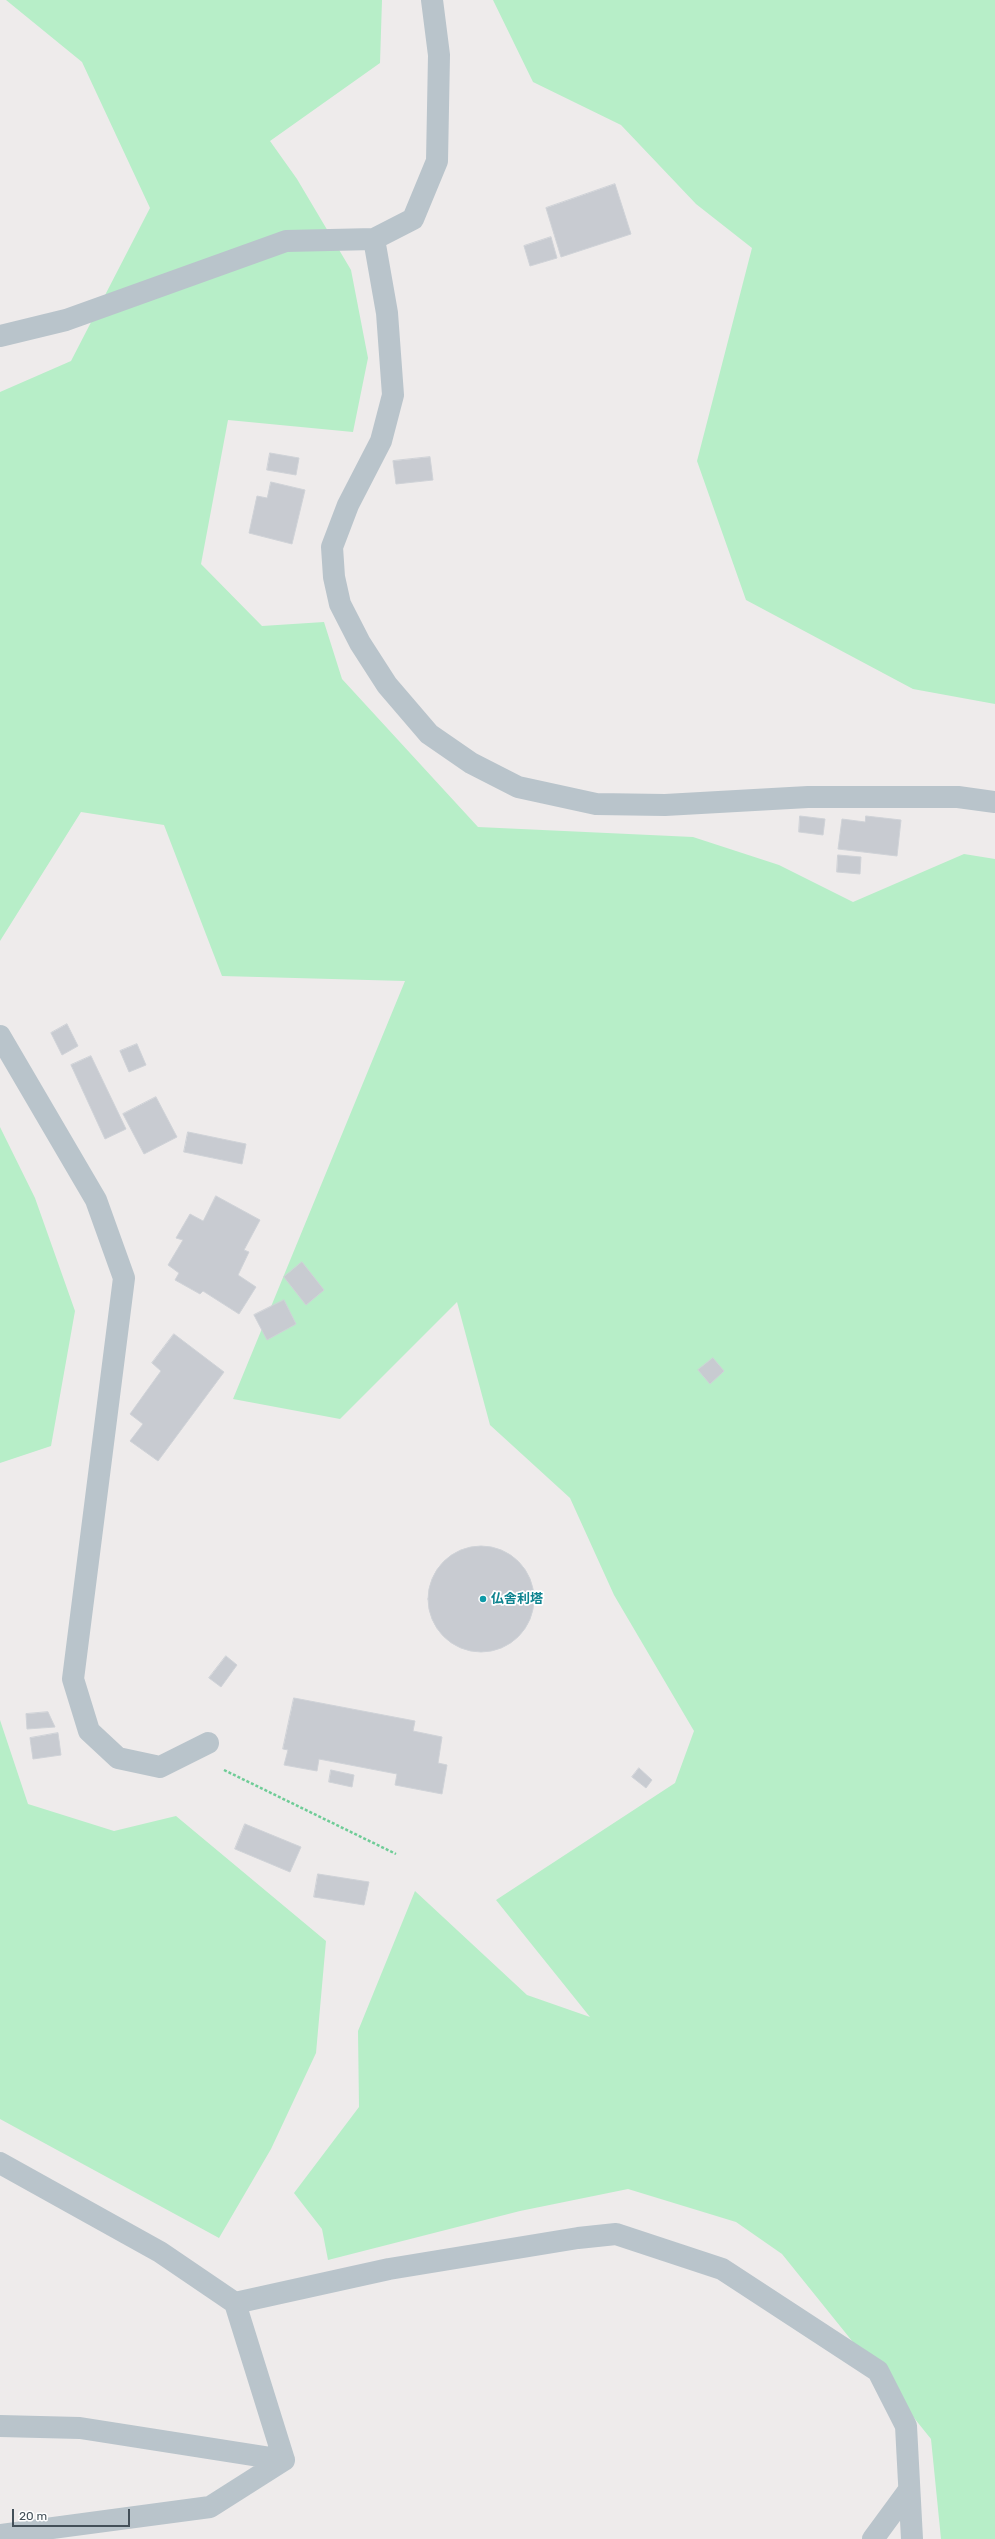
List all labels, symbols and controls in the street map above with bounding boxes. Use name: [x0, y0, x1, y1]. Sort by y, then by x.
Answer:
place label: 仏舎利塔: [491, 1591, 543, 1607]
marker: 仏舎利塔: [478, 1594, 488, 1604]
scale bar: [14, 2501, 132, 2527]
text: 20 m: [19, 2509, 47, 2523]

